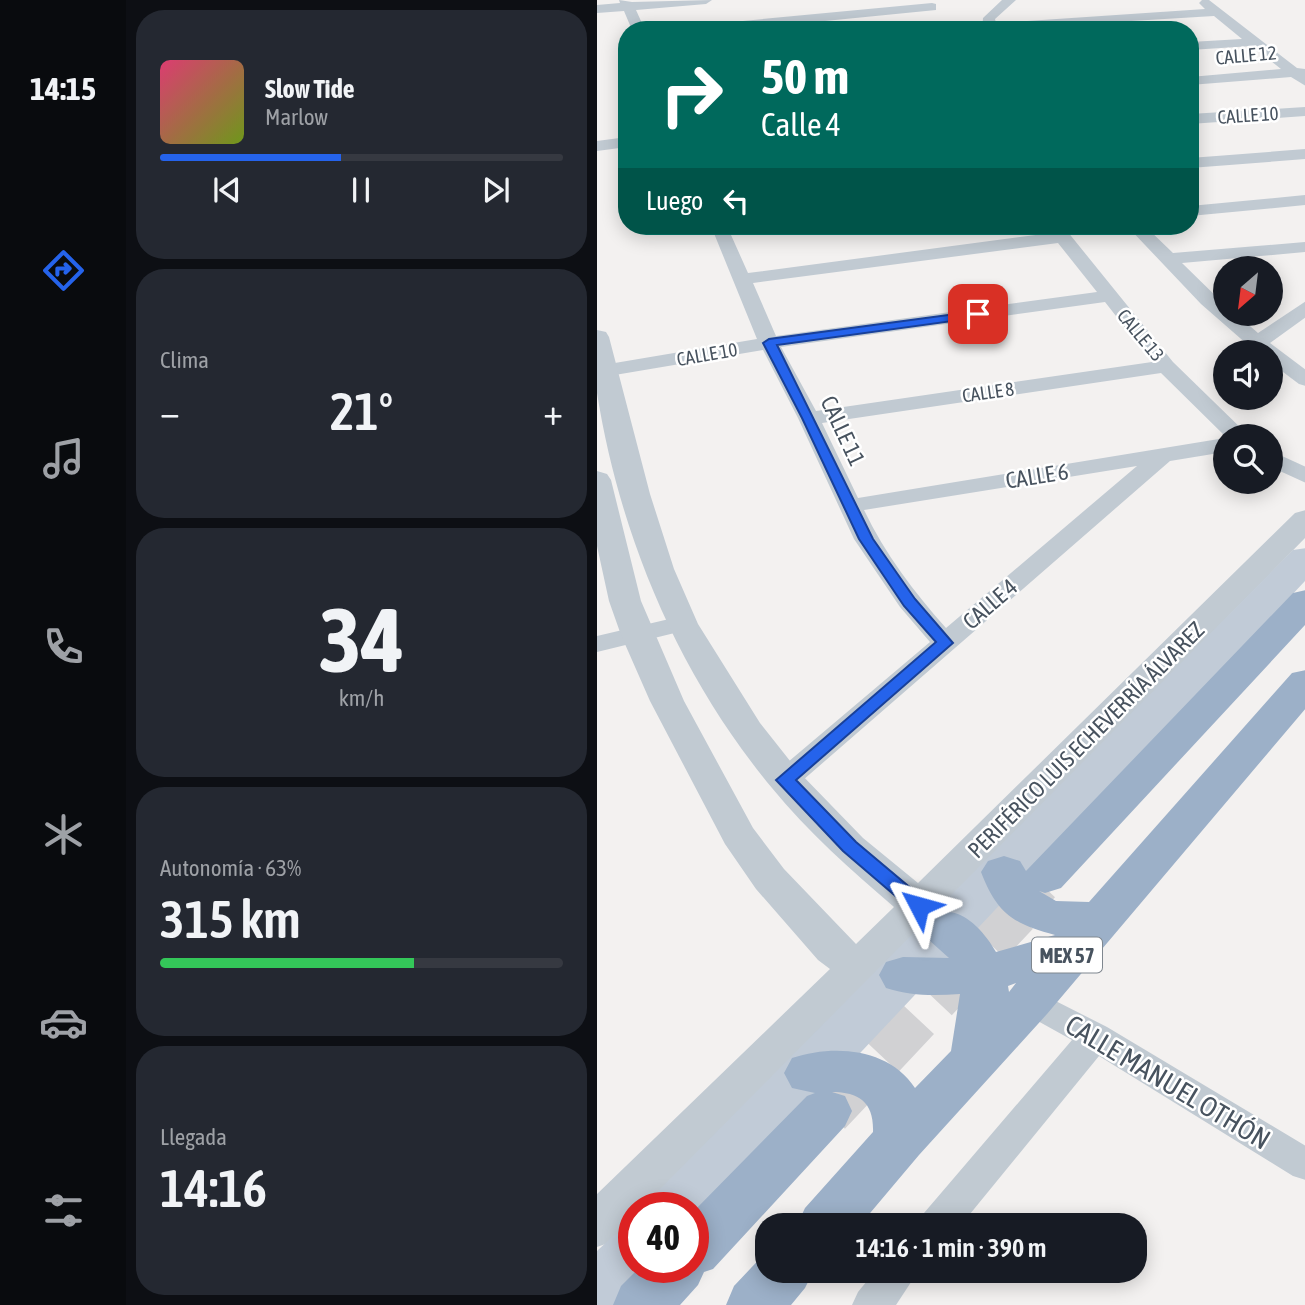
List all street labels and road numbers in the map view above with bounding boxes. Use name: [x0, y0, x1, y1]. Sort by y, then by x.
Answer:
street label: CALLE 12: [1215, 41, 1277, 69]
street label: CALLE 10: [1217, 102, 1279, 128]
street label: CALLE 13: [1113, 305, 1169, 365]
street label: CALLE 10: [675, 338, 739, 370]
street label: CALLE 8: [961, 377, 1015, 407]
street label: CALLE 11: [816, 392, 870, 470]
street label: CALLE 6: [1004, 458, 1070, 494]
street label: CALLE 4: [958, 573, 1022, 635]
street label: PERIFÉRICO LUIS ECHEVERRÍA ÁLVAREZ: [963, 617, 1209, 863]
road number: MEX 57: [1032, 937, 1102, 972]
street label: CALLE MANUEL OTHÓN: [1060, 1008, 1276, 1156]

